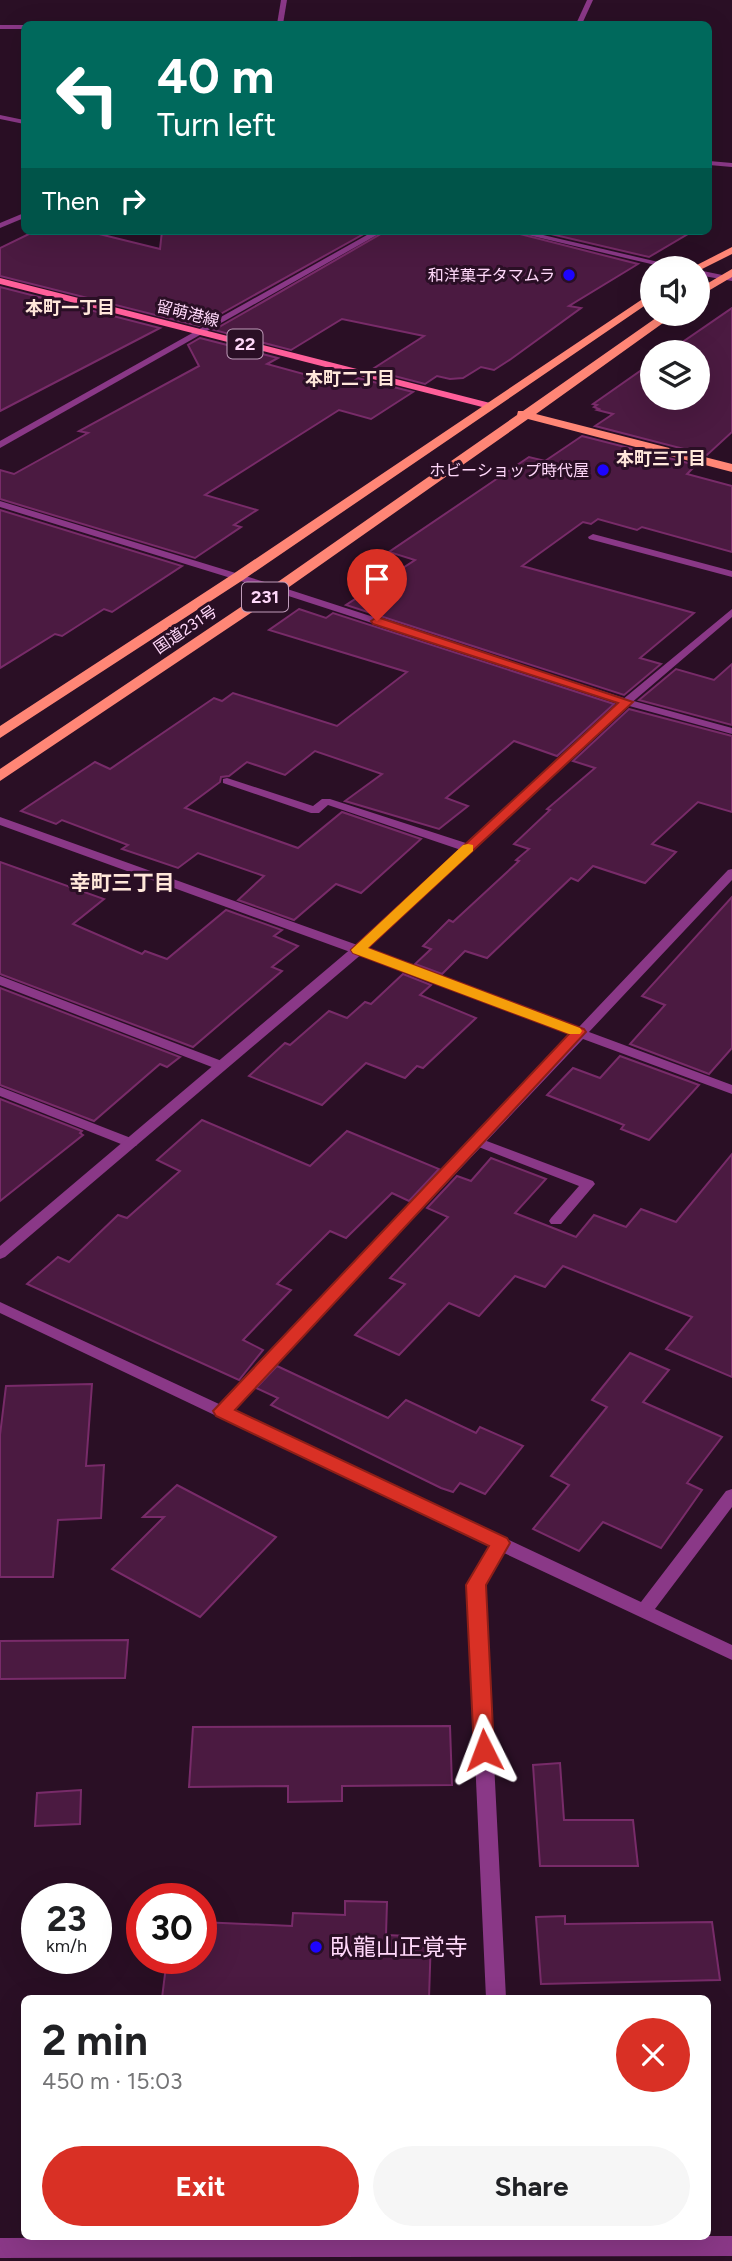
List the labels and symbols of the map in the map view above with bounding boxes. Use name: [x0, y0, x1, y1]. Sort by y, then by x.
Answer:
place label: 和洋菓子タマムラ: [428, 266, 555, 285]
marker: 和洋菓子タマムラ: [561, 267, 577, 283]
district label: 本町一丁目: [25, 297, 115, 319]
street label: 留萌港線: [155, 297, 221, 330]
road number: 22: [228, 330, 262, 358]
district label: 本町二丁目: [305, 368, 395, 390]
district label: 本町三丁目: [616, 448, 706, 470]
place label: ホビーショップ時代屋: [429, 461, 589, 480]
marker: ホビーショップ時代屋: [595, 462, 611, 478]
pin: [347, 549, 407, 621]
road number: 231: [242, 582, 288, 612]
street label: 国道231号: [150, 601, 221, 657]
district label: 幸町三丁目: [70, 870, 175, 895]
position arrow: [447, 1713, 521, 1787]
speed limit sign: 30: [126, 1883, 217, 1974]
place label: 臥龍山正覚寺: [330, 1933, 468, 1961]
marker: 臥龍山正覚寺: [308, 1939, 324, 1955]

